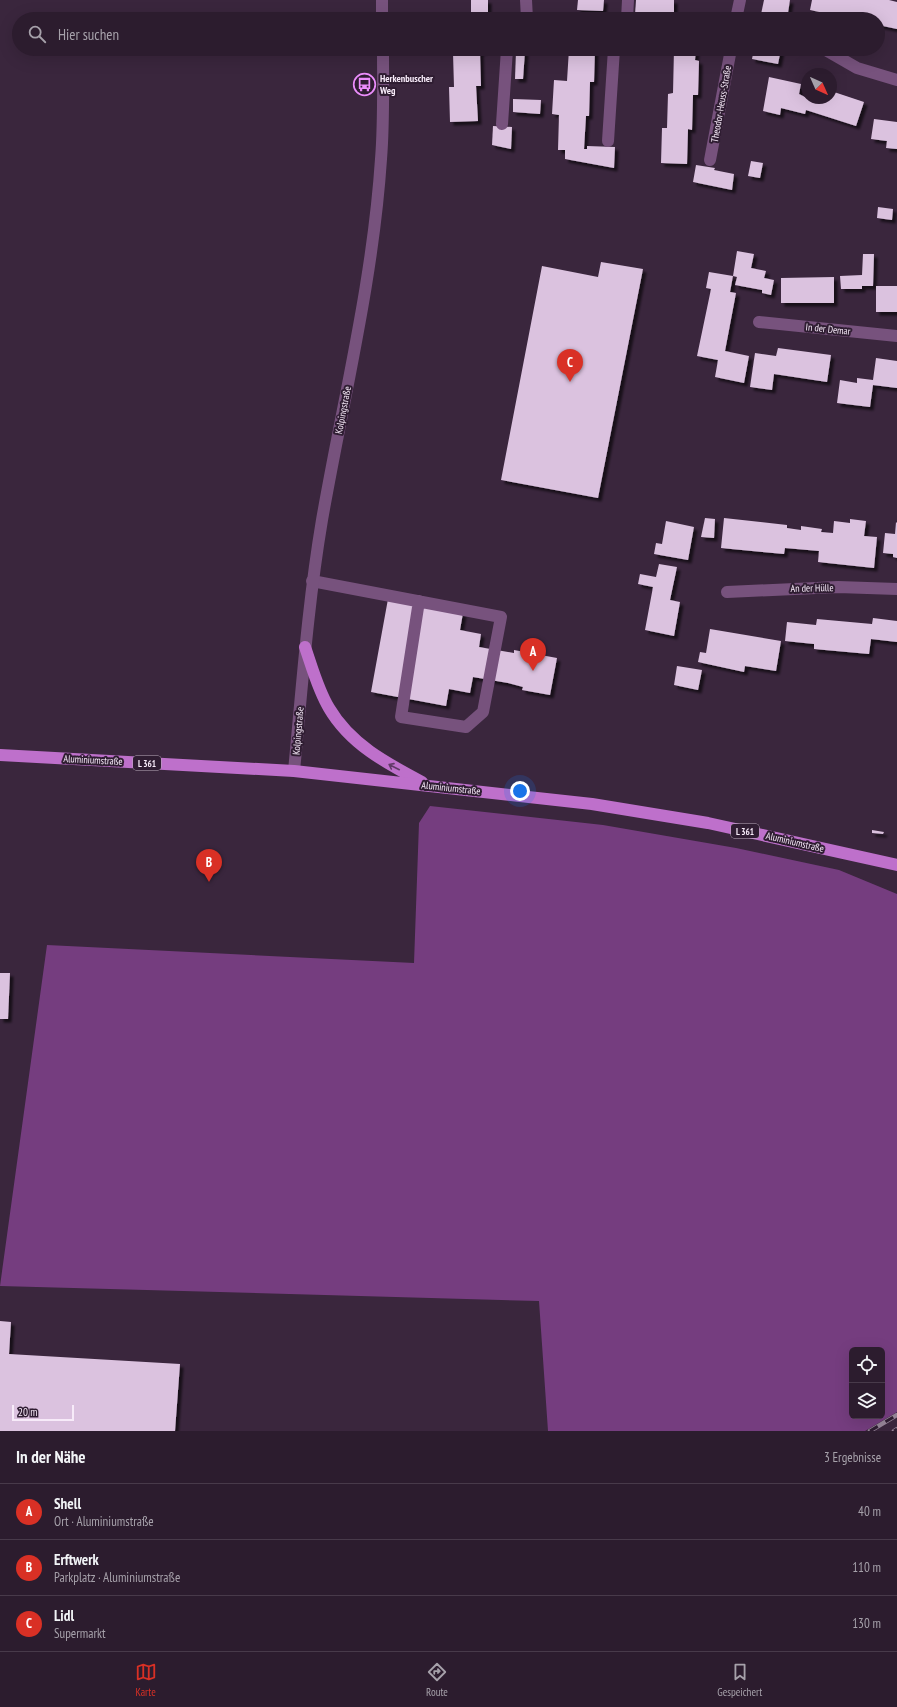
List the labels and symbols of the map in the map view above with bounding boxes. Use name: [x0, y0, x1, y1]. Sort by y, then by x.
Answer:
street label: Theodor-Heuss-Straße: [708, 65, 734, 143]
north arrow: [801, 68, 837, 104]
bus stop icon: Herkenbuscher Weg: [351, 71, 377, 97]
place label: Herkenbuscher Weg: [379, 72, 433, 97]
street label: In der Demar: [805, 320, 851, 338]
pin: C: [557, 349, 583, 382]
street label: Kolpingstraße: [332, 385, 354, 435]
street label: An der Hülle: [790, 581, 834, 595]
pin: A: [520, 638, 546, 671]
street label: Kolpingstraße: [289, 706, 307, 756]
street label: Aluminiumstraße: [63, 752, 123, 768]
road number: L 361: [133, 756, 161, 770]
one-way arrow: [388, 763, 400, 770]
street label: Aluminiumstraße: [421, 778, 481, 798]
your location: [510, 781, 530, 801]
road number: L 361: [731, 824, 759, 838]
street label: Aluminiumstraße: [765, 829, 825, 855]
pin: B: [196, 849, 222, 882]
scale bar: [12, 1403, 74, 1422]

